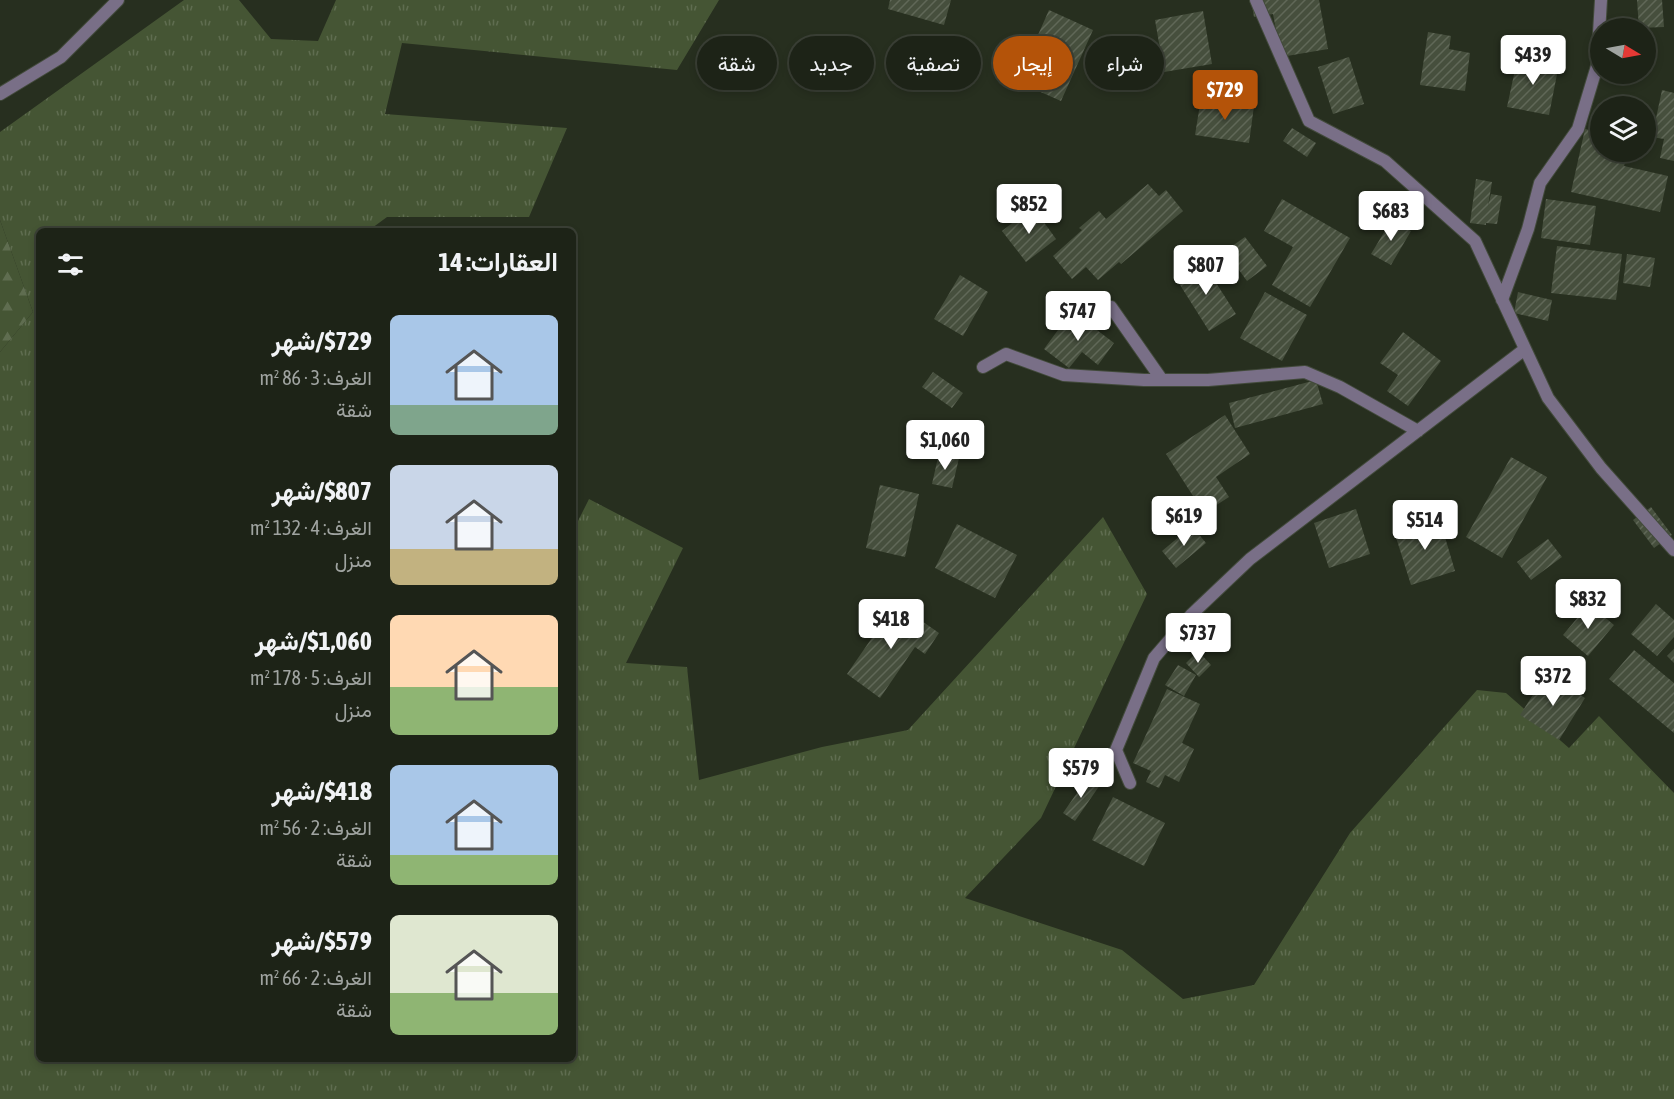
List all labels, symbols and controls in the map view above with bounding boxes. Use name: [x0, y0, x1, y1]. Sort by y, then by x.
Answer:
north arrow: [1590, 18, 1656, 84]
map controls: [1590, 18, 1656, 162]
pin: $439: [1497, 35, 1569, 86]
chip: شقة: [697, 36, 777, 90]
chip: جديد: [789, 36, 874, 90]
chip: تصفية: [886, 36, 981, 90]
chip: إيجار: [993, 36, 1073, 90]
chip: شراء: [1085, 36, 1164, 90]
text: $439: [1515, 43, 1551, 66]
pin: $729: [1189, 70, 1261, 121]
text: $729: [1207, 78, 1243, 101]
button: layers: [1590, 96, 1656, 162]
pin: $852: [993, 184, 1065, 235]
pin: $683: [1355, 191, 1427, 242]
text: $852: [1011, 192, 1047, 215]
text: $683: [1373, 199, 1409, 222]
pin: $807: [1170, 245, 1242, 296]
text: العقارات: 14: [438, 247, 558, 277]
icon: filters: [54, 248, 87, 281]
text: $807: [1188, 253, 1224, 276]
pin: $747: [1042, 291, 1114, 342]
text: $747: [1060, 299, 1096, 322]
text: $729/شهر: [272, 326, 372, 356]
icon: home: [438, 339, 510, 411]
text: الغرف: 3 · 86 m²: [259, 366, 372, 389]
text: شقة: [336, 398, 372, 421]
pin: $1,060: [896, 420, 994, 471]
text: $1,060: [920, 428, 970, 451]
text: $807/شهر: [272, 476, 372, 506]
icon: home: [438, 489, 510, 561]
pin: $619: [1148, 496, 1220, 547]
pin: $514: [1389, 500, 1461, 551]
text: $619: [1166, 504, 1202, 527]
text: $514: [1407, 508, 1443, 531]
text: الغرف: 4 · 132 m²: [250, 516, 372, 539]
text: منزل: [335, 548, 372, 571]
pin: $832: [1552, 579, 1624, 630]
text: $832: [1570, 587, 1606, 610]
pin: $418: [855, 599, 927, 650]
text: $418: [873, 607, 909, 630]
pin: $737: [1162, 613, 1234, 664]
text: $737: [1180, 621, 1216, 644]
text: $1,060/شهر: [255, 626, 372, 656]
icon: home: [438, 639, 510, 711]
pin: $372: [1517, 656, 1589, 707]
text: $372: [1535, 664, 1571, 687]
text: الغرف: 5 · 178 m²: [250, 666, 372, 689]
text: منزل: [335, 698, 372, 721]
pin: $579: [1045, 748, 1117, 799]
text: $579: [1063, 756, 1099, 779]
text: $418/شهر: [272, 776, 372, 806]
icon: home: [438, 789, 510, 861]
text: الغرف: 2 · 56 m²: [259, 816, 372, 839]
text: شقة: [336, 848, 372, 871]
text: $579/شهر: [272, 926, 372, 956]
icon: home: [438, 939, 510, 1011]
text: الغرف: 2 · 66 m²: [259, 966, 372, 989]
text: شقة: [336, 998, 372, 1021]

